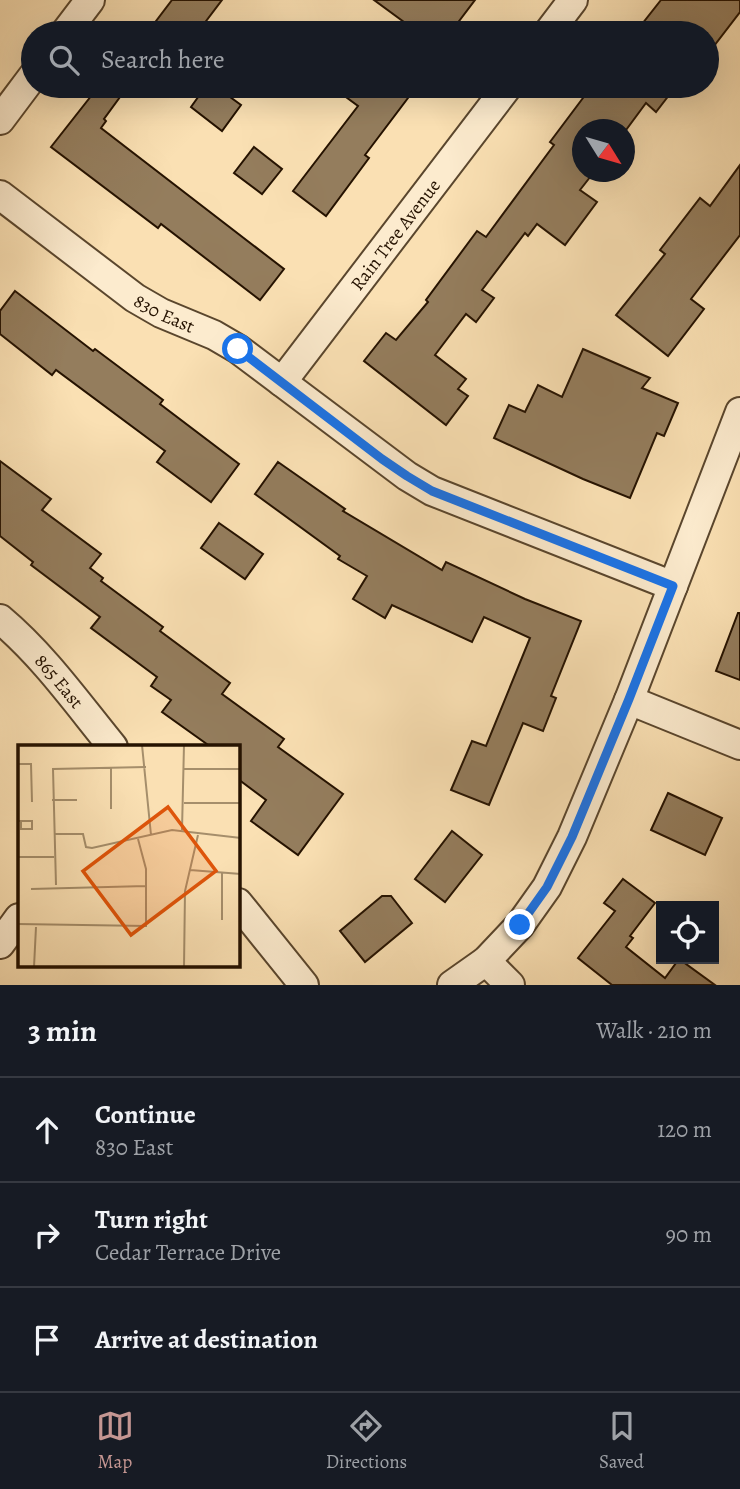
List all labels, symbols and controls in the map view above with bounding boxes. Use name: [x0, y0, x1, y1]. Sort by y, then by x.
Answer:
search box: [21, 21, 719, 98]
icon: search: [45, 41, 83, 79]
text: Search here: [101, 42, 225, 77]
north arrow: [572, 119, 635, 182]
street label: Rain Tree Avenue: [345, 174, 447, 296]
street label: 830 East: [129, 288, 198, 340]
route start: [222, 333, 253, 364]
street label: 865 East: [29, 649, 89, 714]
inset map: [18, 745, 240, 968]
map controls: [656, 901, 719, 964]
button: locate: [656, 901, 719, 964]
route end: [504, 909, 535, 940]
text: 3 min: [28, 1011, 97, 1051]
text: Walk · 210 m: [596, 1015, 712, 1046]
text: Continue: [95, 1097, 196, 1132]
icon: ahead: [28, 1111, 66, 1149]
text: 120 m: [657, 1114, 712, 1145]
text: 830 East: [95, 1132, 173, 1163]
text: Turn right: [95, 1202, 208, 1237]
icon: right: [28, 1216, 66, 1254]
text: 90 m: [666, 1219, 712, 1250]
text: Cedar Terrace Drive: [95, 1237, 281, 1268]
icon: arrive: [28, 1321, 66, 1359]
text: Arrive at destination: [95, 1322, 318, 1357]
tab: Map: [96, 1407, 134, 1475]
tab: Directions: [326, 1407, 407, 1475]
tab: Saved: [599, 1407, 644, 1475]

